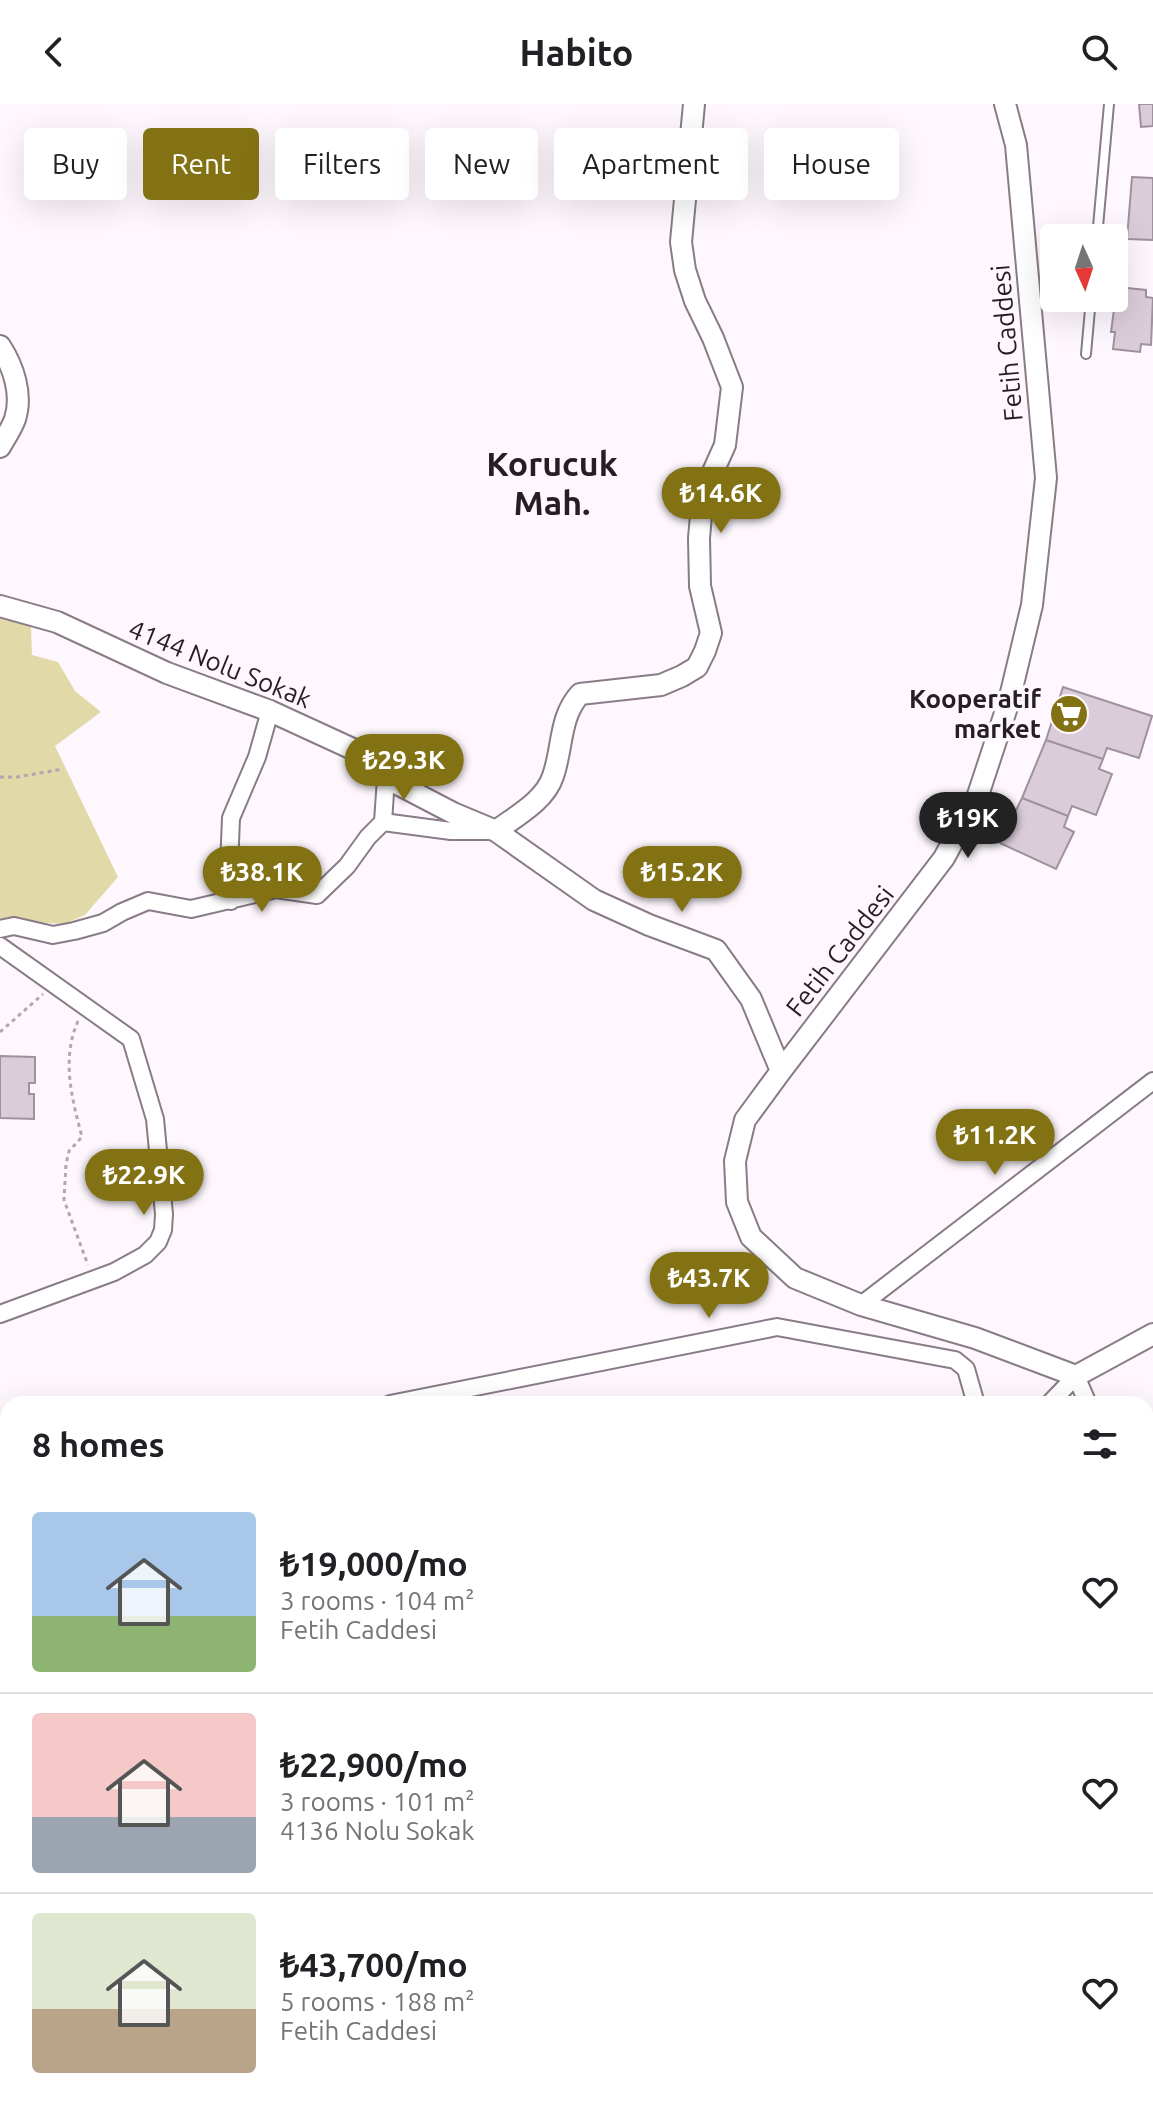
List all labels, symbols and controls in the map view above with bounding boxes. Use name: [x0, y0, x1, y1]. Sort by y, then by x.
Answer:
icon: back: [32, 30, 76, 74]
icon: search: [1077, 30, 1121, 74]
text: Habito: [520, 32, 633, 73]
chip: Buy: [24, 128, 127, 200]
chip: Rent: [143, 128, 259, 200]
chip: Filters: [275, 128, 409, 200]
chip: New: [425, 128, 538, 200]
chip: Apartment: [554, 128, 748, 200]
chip: House: [764, 128, 899, 200]
north arrow: [1040, 224, 1128, 312]
map controls: [1040, 224, 1128, 312]
street label: Fetih Caddesi: [985, 264, 1028, 423]
district label: Korucuk Mah.: [486, 444, 618, 521]
pin: ₺14.6K: [656, 467, 786, 535]
text: ₺14.6K: [680, 478, 762, 507]
street label: 4144 Nolu Sokak: [125, 614, 316, 713]
place label: Kooperatif market: [909, 684, 1041, 743]
supermarket icon: Kooperatif market: [1048, 693, 1090, 735]
pin: ₺29.3K: [339, 734, 469, 802]
text: ₺29.3K: [363, 745, 445, 774]
pin: ₺19K: [921, 792, 1015, 860]
text: ₺19K: [937, 803, 999, 832]
pin: ₺38.1K: [197, 846, 327, 914]
pin: ₺15.2K: [617, 846, 747, 914]
text: ₺38.1K: [221, 857, 303, 886]
text: ₺15.2K: [641, 857, 723, 886]
street label: Fetih Caddesi: [780, 880, 899, 1021]
pin: ₺11.2K: [930, 1109, 1060, 1177]
text: ₺11.2K: [954, 1120, 1036, 1149]
pin: ₺22.9K: [79, 1149, 209, 1217]
text: ₺22.9K: [103, 1160, 185, 1189]
pin: ₺43.7K: [644, 1252, 774, 1320]
text: ₺43.7K: [668, 1263, 750, 1292]
icon: filters: [1078, 1422, 1122, 1466]
text: 8 homes: [32, 1425, 165, 1463]
icon: home: [96, 1544, 192, 1640]
text: ₺19,000/mo: [280, 1544, 468, 1582]
icon: heart: [1078, 1570, 1122, 1614]
text: 3 rooms · 104 m²: [280, 1586, 475, 1615]
text: Fetih Caddesi: [280, 1615, 437, 1644]
icon: home: [96, 1745, 192, 1841]
text: ₺22,900/mo: [280, 1745, 468, 1783]
icon: heart: [1078, 1771, 1122, 1815]
text: 3 rooms · 101 m²: [280, 1787, 475, 1816]
text: 4136 Nolu Sokak: [280, 1816, 474, 1845]
icon: home: [96, 1945, 192, 2041]
text: ₺43,700/mo: [280, 1945, 468, 1983]
icon: heart: [1078, 1971, 1122, 2015]
text: 5 rooms · 188 m²: [280, 1987, 475, 2016]
text: Fetih Caddesi: [280, 2016, 437, 2045]

